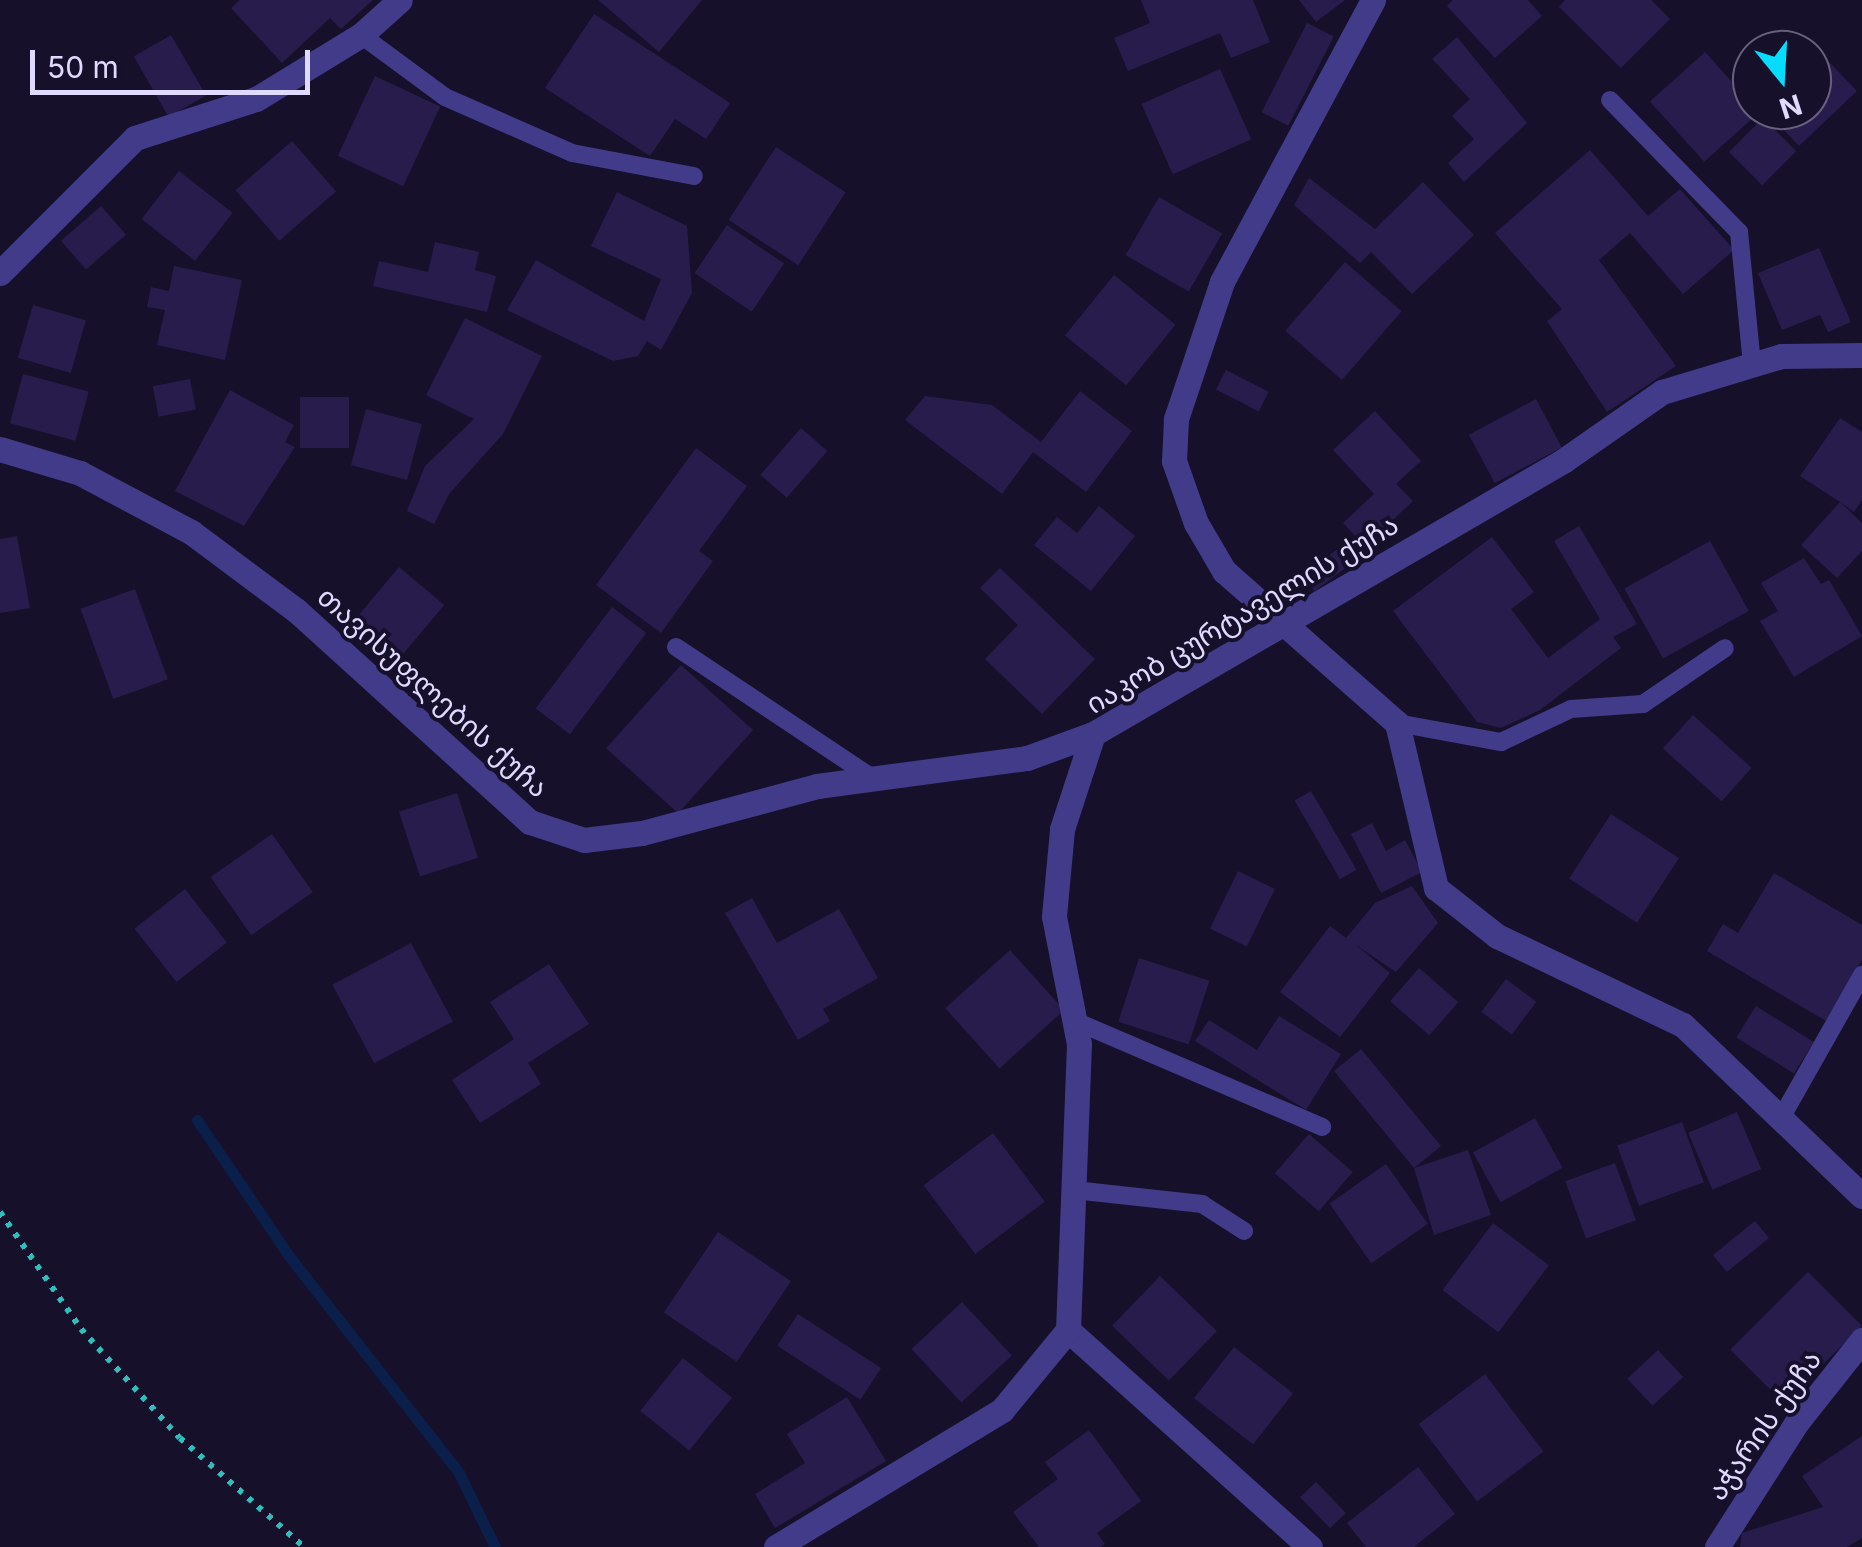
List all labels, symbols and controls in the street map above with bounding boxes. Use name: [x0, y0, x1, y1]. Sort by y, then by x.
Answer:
scale bar: [35, 30, 315, 92]
north arrow: [1732, 30, 1832, 130]
text: 50 m: [47, 49, 119, 85]
text: N: [1775, 87, 1806, 126]
street label: იაკობ ცურტაველის ქუჩა: [1080, 507, 1404, 721]
street label: თავისუფლების ქუჩა: [311, 580, 555, 804]
street label: აჭარის ქუჩა: [1700, 1344, 1828, 1506]

